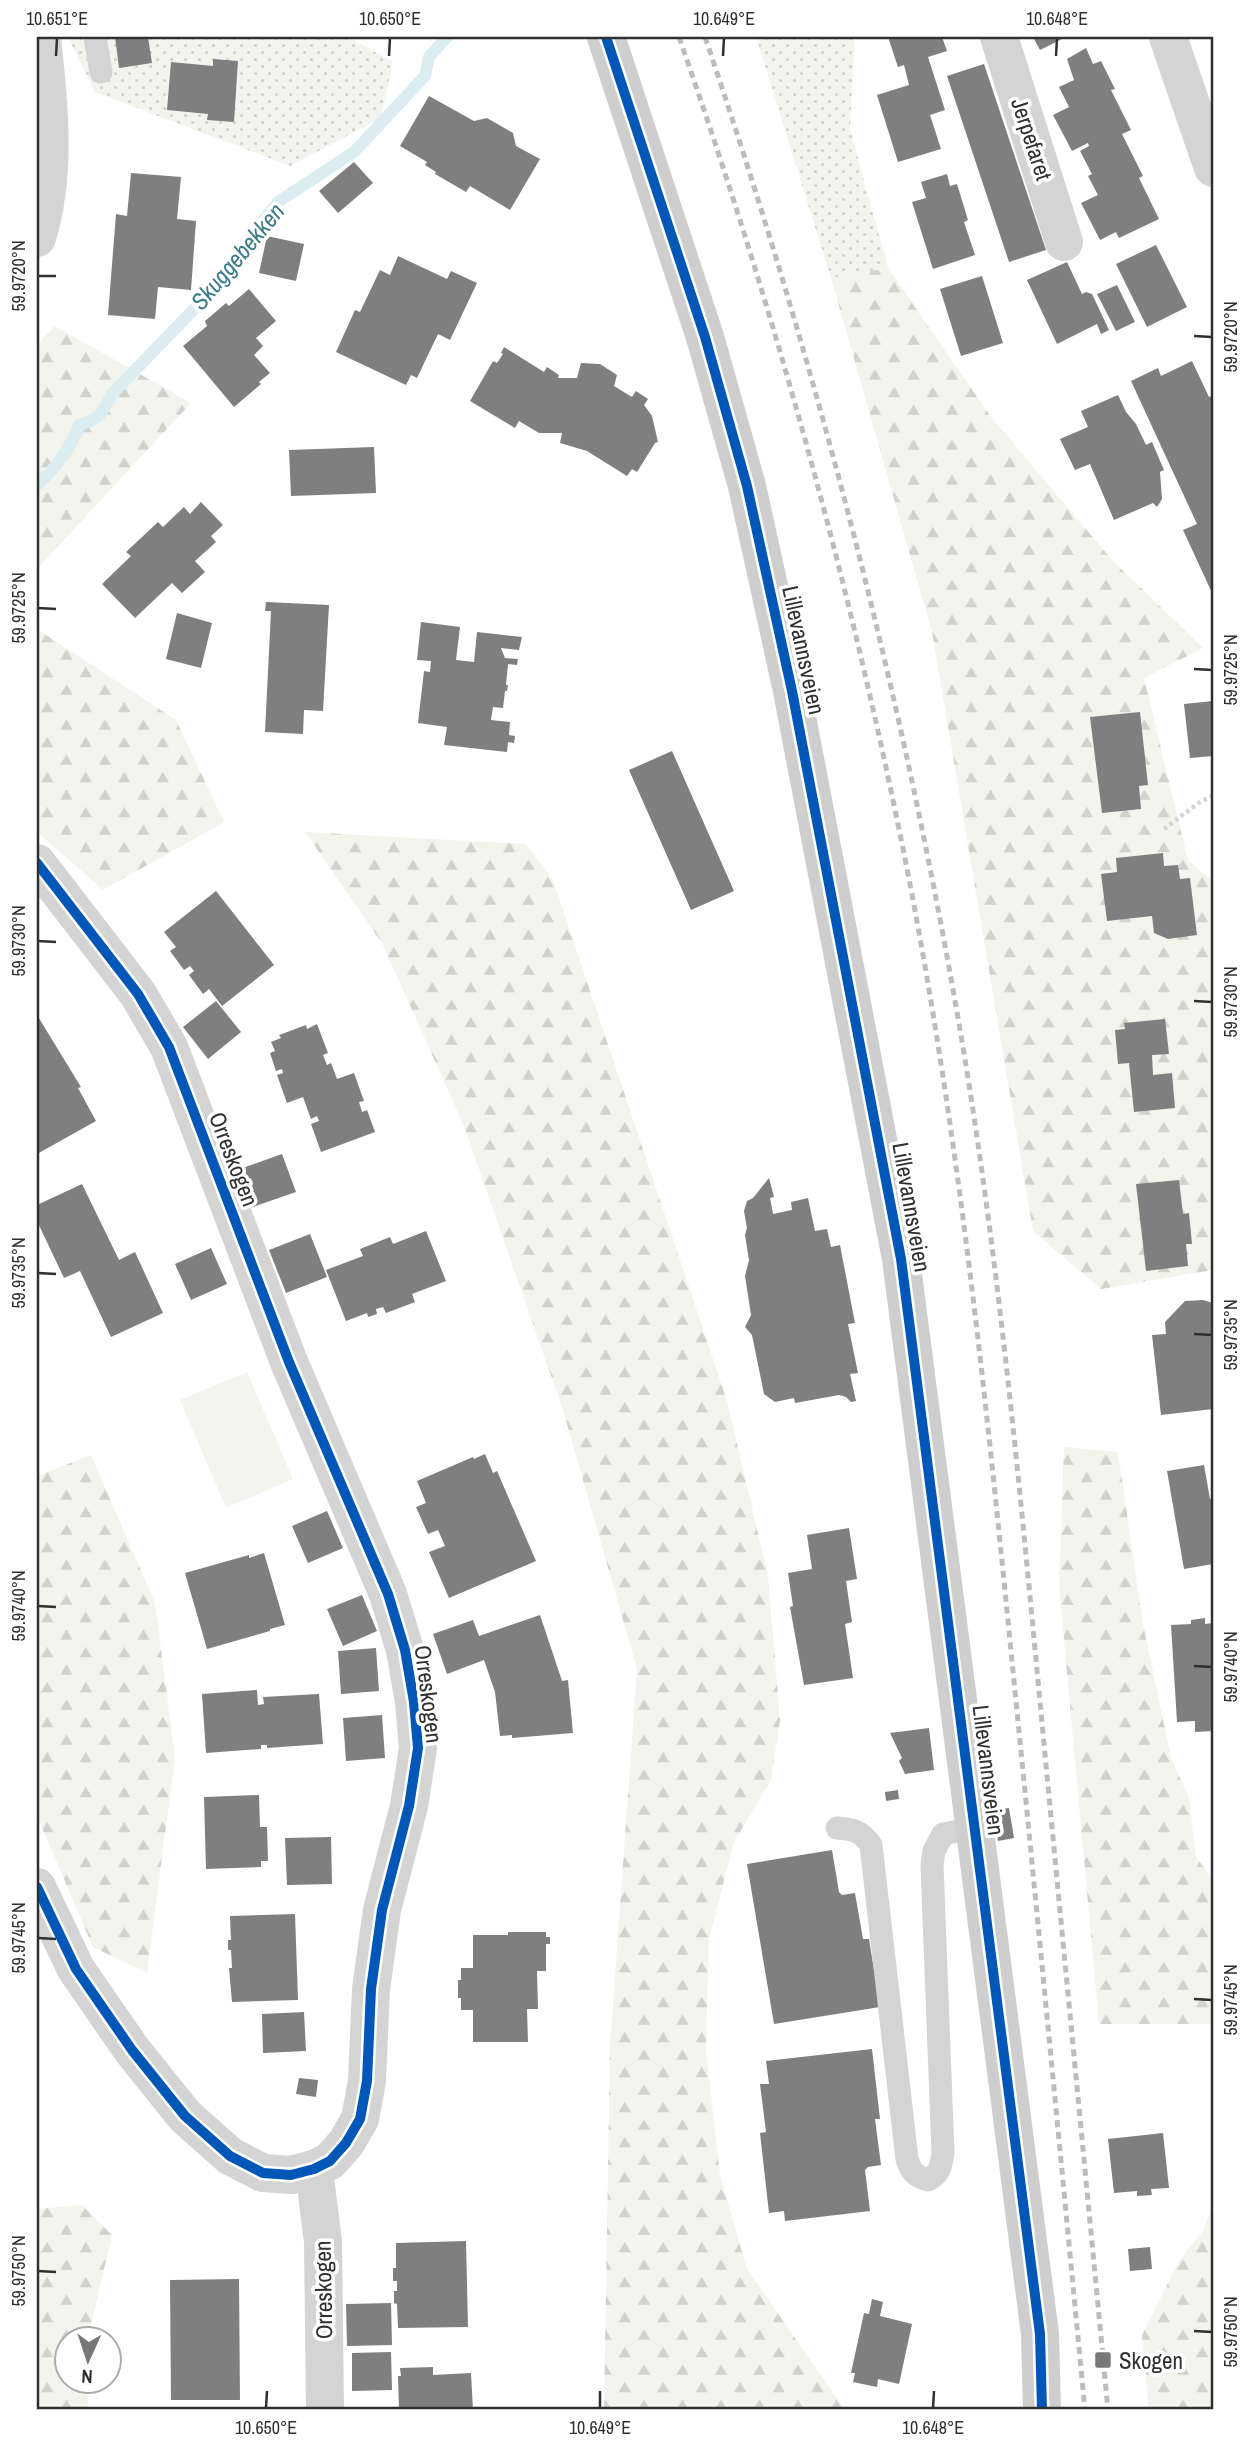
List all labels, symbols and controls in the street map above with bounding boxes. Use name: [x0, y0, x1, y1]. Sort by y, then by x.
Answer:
text: 10.651°E: [26, 6, 88, 31]
text: 10.650°E: [359, 6, 421, 31]
text: 10.649°E: [693, 6, 755, 31]
text: 10.648°E: [1026, 6, 1088, 31]
street label: Jerpefaret: [1004, 94, 1060, 184]
water label: Skuggebekken: [183, 196, 291, 316]
text: 59.9720°N: [6, 240, 31, 312]
text: 59.9720°N: [1218, 301, 1243, 373]
text: 59.9725°N: [6, 572, 31, 644]
street label: Lillevannsveien: [775, 583, 833, 717]
text: 59.9725°N: [1218, 634, 1243, 706]
text: 59.9730°N: [6, 905, 31, 977]
text: 59.9730°N: [1218, 966, 1243, 1038]
street label: Orreskogen: [202, 1107, 266, 1211]
street label: Lillevannsveien: [885, 1140, 939, 1274]
text: 59.9735°N: [6, 1237, 31, 1309]
text: 59.9735°N: [1218, 1299, 1243, 1371]
text: 59.9740°N: [6, 1570, 31, 1642]
text: 59.9740°N: [1218, 1631, 1243, 1703]
street label: Orreskogen: [408, 1643, 450, 1745]
street label: Lillevannsveien: [966, 1703, 1012, 1837]
text: 59.9745°N: [6, 1902, 31, 1974]
text: 59.9745°N: [1218, 1964, 1243, 2036]
text: 59.9750°N: [6, 2235, 31, 2307]
street label: Orreskogen: [307, 2240, 339, 2340]
text: 59.9750°N: [1218, 2296, 1243, 2368]
north arrow: [52, 2324, 122, 2394]
place label: Skogen: [1119, 2345, 1183, 2376]
marker: Skogen: [1093, 2350, 1113, 2370]
text: N: [81, 2364, 93, 2390]
text: 10.650°E: [235, 2415, 297, 2440]
text: 10.649°E: [569, 2415, 631, 2440]
text: 10.648°E: [902, 2415, 964, 2440]

